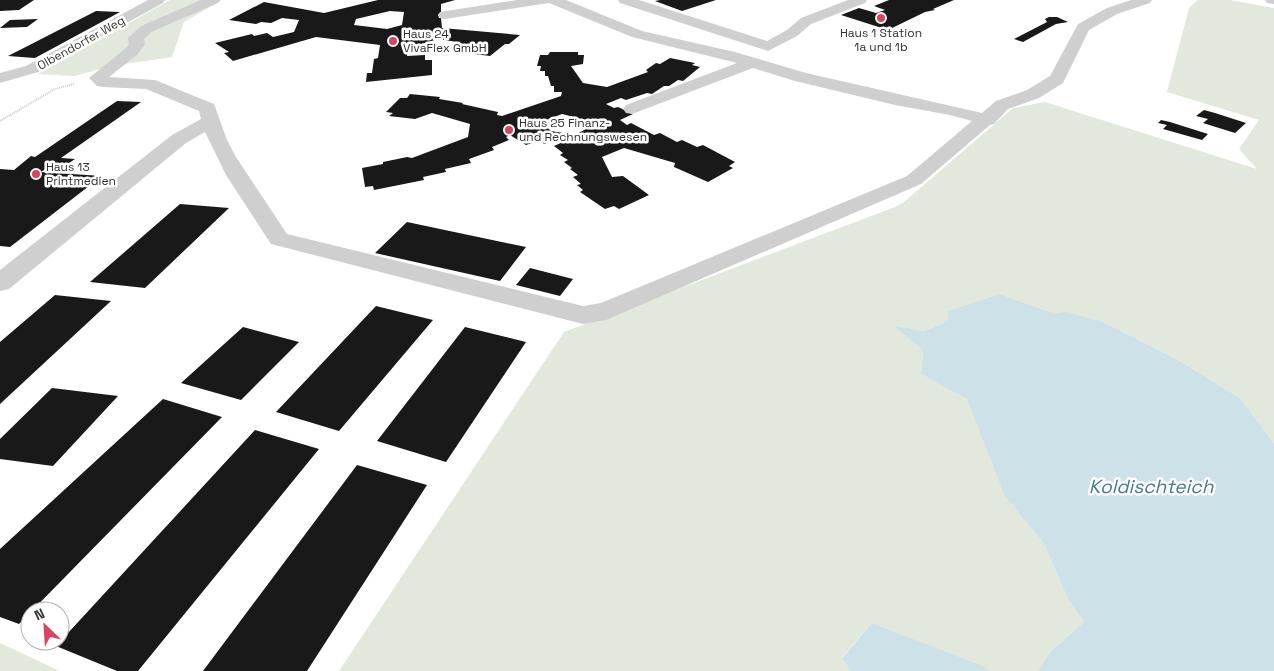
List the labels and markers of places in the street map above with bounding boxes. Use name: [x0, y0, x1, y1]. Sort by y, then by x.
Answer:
marker: Haus 1 Station 1a und 1b: [875, 12, 887, 24]
place label: Haus 1 Station 1a und 1b: [840, 25, 922, 55]
place label: Haus 24 VivaFlex GmbH: [403, 26, 487, 56]
marker: Haus 24 VivaFlex GmbH: [387, 35, 399, 47]
place label: Haus 25 Finanz- und Rechnungswesen: [519, 115, 647, 145]
marker: Haus 25 Finanz- und Rechnungswesen: [503, 124, 515, 136]
place label: Haus 13 Printmedien: [46, 159, 116, 189]
marker: Haus 13 Printmedien: [30, 168, 42, 180]

